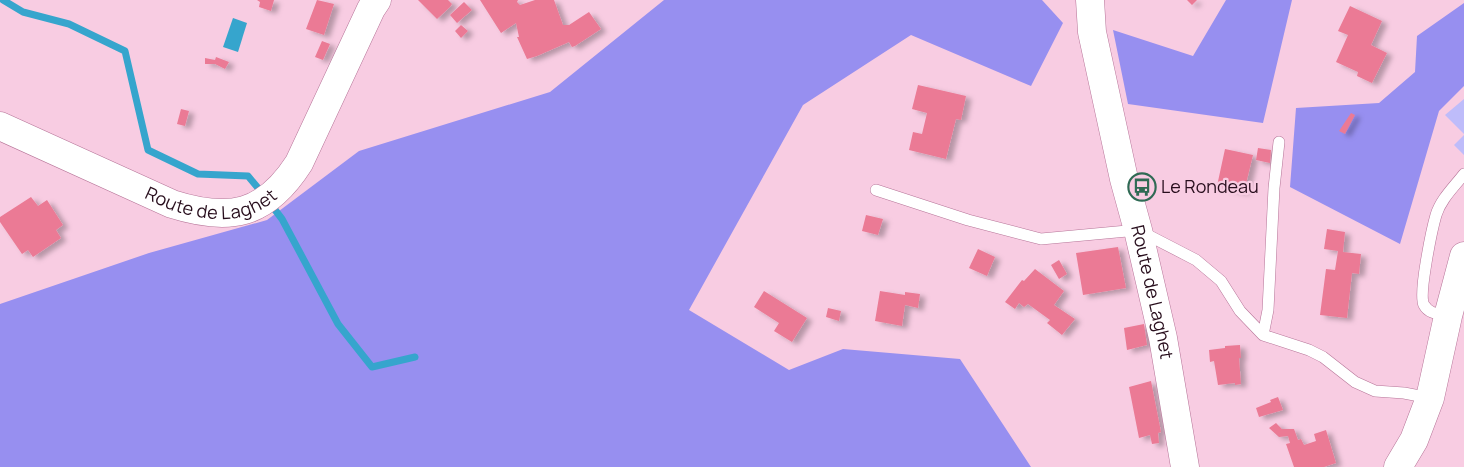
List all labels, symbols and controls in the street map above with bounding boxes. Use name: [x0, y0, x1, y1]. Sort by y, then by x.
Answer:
bus stop icon: Le Rondeau: [1127, 172, 1157, 202]
place label: Le Rondeau: [1161, 174, 1259, 198]
street label: Route de Laghet: [141, 176, 277, 198]
text: Route de Laghet: [142, 180, 281, 224]
street label: Route de Laghet: [1126, 222, 1179, 361]

